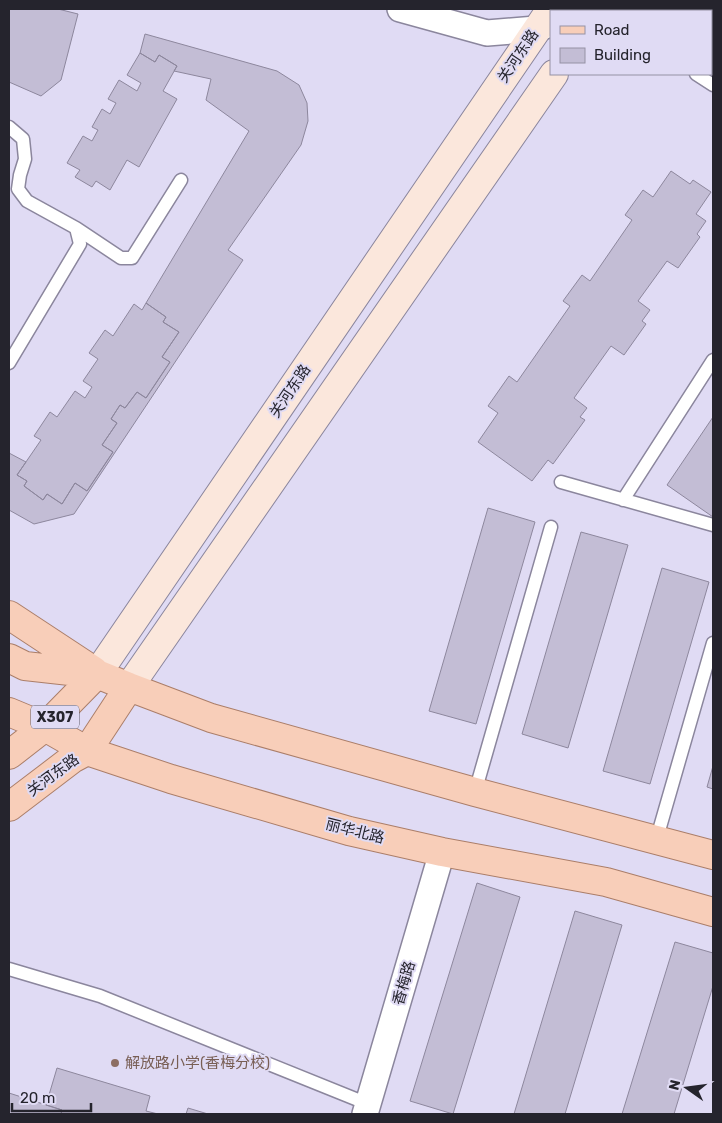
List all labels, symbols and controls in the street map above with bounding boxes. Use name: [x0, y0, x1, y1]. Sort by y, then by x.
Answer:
legend: [550, 10, 712, 75]
text: Road: [594, 21, 630, 39]
street label: 关河东路: [494, 26, 542, 86]
text: Building: [594, 46, 651, 64]
street label: 关河东路: [266, 361, 314, 421]
road number: X307: [31, 706, 79, 729]
street label: 关河东路: [23, 750, 83, 800]
street label: 丽华北路: [324, 815, 386, 847]
street label: 香梅路: [389, 959, 419, 1007]
place label: 解放路小学(香梅分校): [125, 1054, 270, 1072]
marker: 解放路小学(香梅分校): [109, 1057, 121, 1069]
north arrow: [662, 1063, 712, 1113]
text: N: [665, 1078, 684, 1092]
scale bar: [12, 1080, 91, 1112]
text: 20 m: [20, 1089, 55, 1107]

